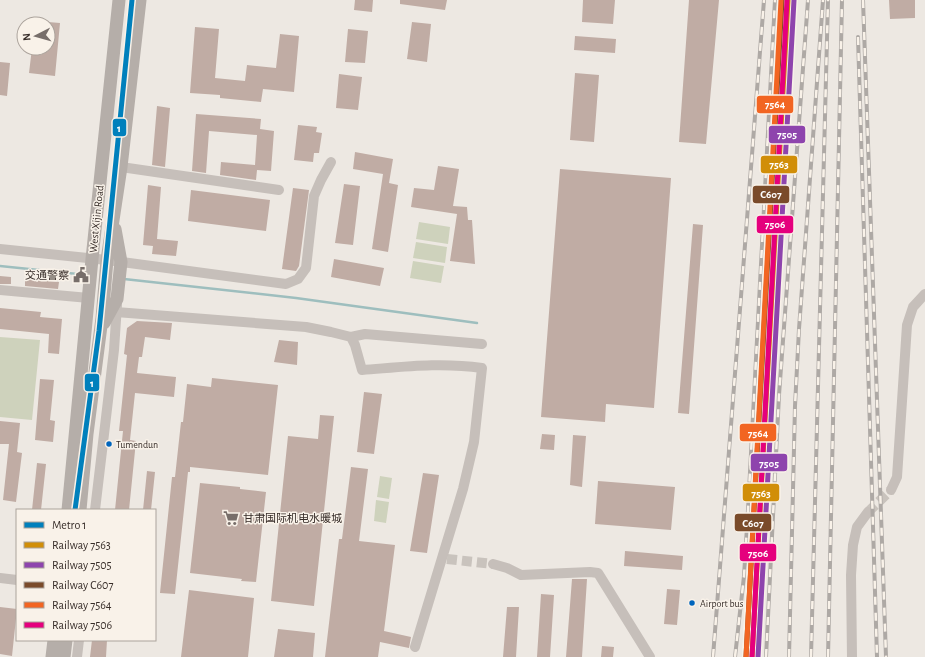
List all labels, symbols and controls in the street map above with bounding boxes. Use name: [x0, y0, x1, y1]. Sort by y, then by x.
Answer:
north arrow: [16, 16, 56, 56]
text: N: [21, 33, 32, 41]
line badge: 7564: [756, 95, 794, 114]
text: 7564: [765, 99, 786, 110]
line badge: 1: [112, 118, 127, 137]
text: 1: [117, 123, 121, 134]
line badge: 7505: [768, 125, 806, 144]
text: 7505: [777, 129, 797, 140]
line badge: 7563: [760, 155, 798, 174]
text: 7563: [769, 159, 789, 170]
street label: West Xijin Road: [87, 184, 106, 253]
line badge: C607: [752, 185, 790, 204]
text: C607: [760, 189, 782, 200]
line badge: 7506: [756, 215, 794, 234]
text: 7506: [765, 219, 785, 230]
public building icon: 交通警察: [72, 266, 90, 284]
place label: 交通警察: [25, 269, 69, 281]
line badge: 1: [84, 373, 100, 392]
text: 1: [90, 378, 94, 389]
line badge: 7564: [739, 423, 777, 442]
text: 7564: [748, 428, 769, 439]
marker: Tumendun: [104, 439, 114, 449]
place label: Tumendun: [116, 440, 158, 450]
line badge: 7505: [750, 453, 788, 472]
text: 7505: [759, 458, 779, 469]
line badge: 7563: [742, 483, 780, 502]
text: 7563: [751, 488, 771, 499]
legend: [16, 509, 156, 641]
supermarket icon: 甘肃国际机电水暖城: [222, 509, 240, 527]
place label: 甘肃国际机电水暖城: [243, 512, 342, 524]
line badge: C607: [734, 513, 772, 532]
text: C607: [742, 518, 764, 529]
text: Metro 1: [52, 519, 86, 531]
text: Railway 7563: [52, 539, 111, 552]
line badge: 7506: [739, 543, 777, 562]
text: 7506: [748, 548, 768, 559]
text: Railway 7505: [52, 559, 112, 572]
text: Railway C607: [52, 579, 113, 592]
marker: Airport bus: [687, 598, 697, 608]
text: Railway 7564: [52, 599, 112, 612]
place label: Airport bus: [700, 599, 744, 609]
text: Railway 7506: [52, 619, 113, 632]

